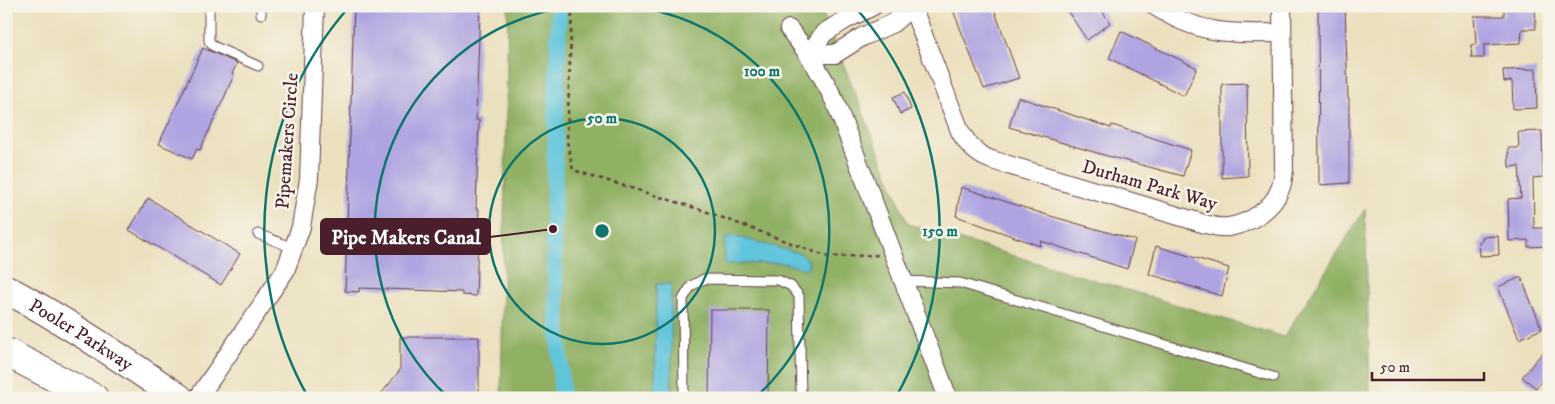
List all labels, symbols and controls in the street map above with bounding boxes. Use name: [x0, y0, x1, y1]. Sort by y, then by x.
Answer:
text: 100 m: [744, 62, 781, 81]
street label: Pipemakers Circle: [271, 72, 304, 210]
text: 50 m: [586, 109, 618, 128]
street label: Durham Park Way: [1079, 155, 1221, 216]
callout: Pipe Makers Canal: [321, 219, 490, 254]
centre of rings: [593, 222, 611, 240]
text: 150 m: [922, 222, 958, 241]
text: Pipe Makers Canal: [331, 226, 482, 251]
street label: Pooler Parkway: [25, 294, 138, 377]
scale bar: [1372, 349, 1485, 381]
text: 50 m: [1380, 358, 1410, 377]

